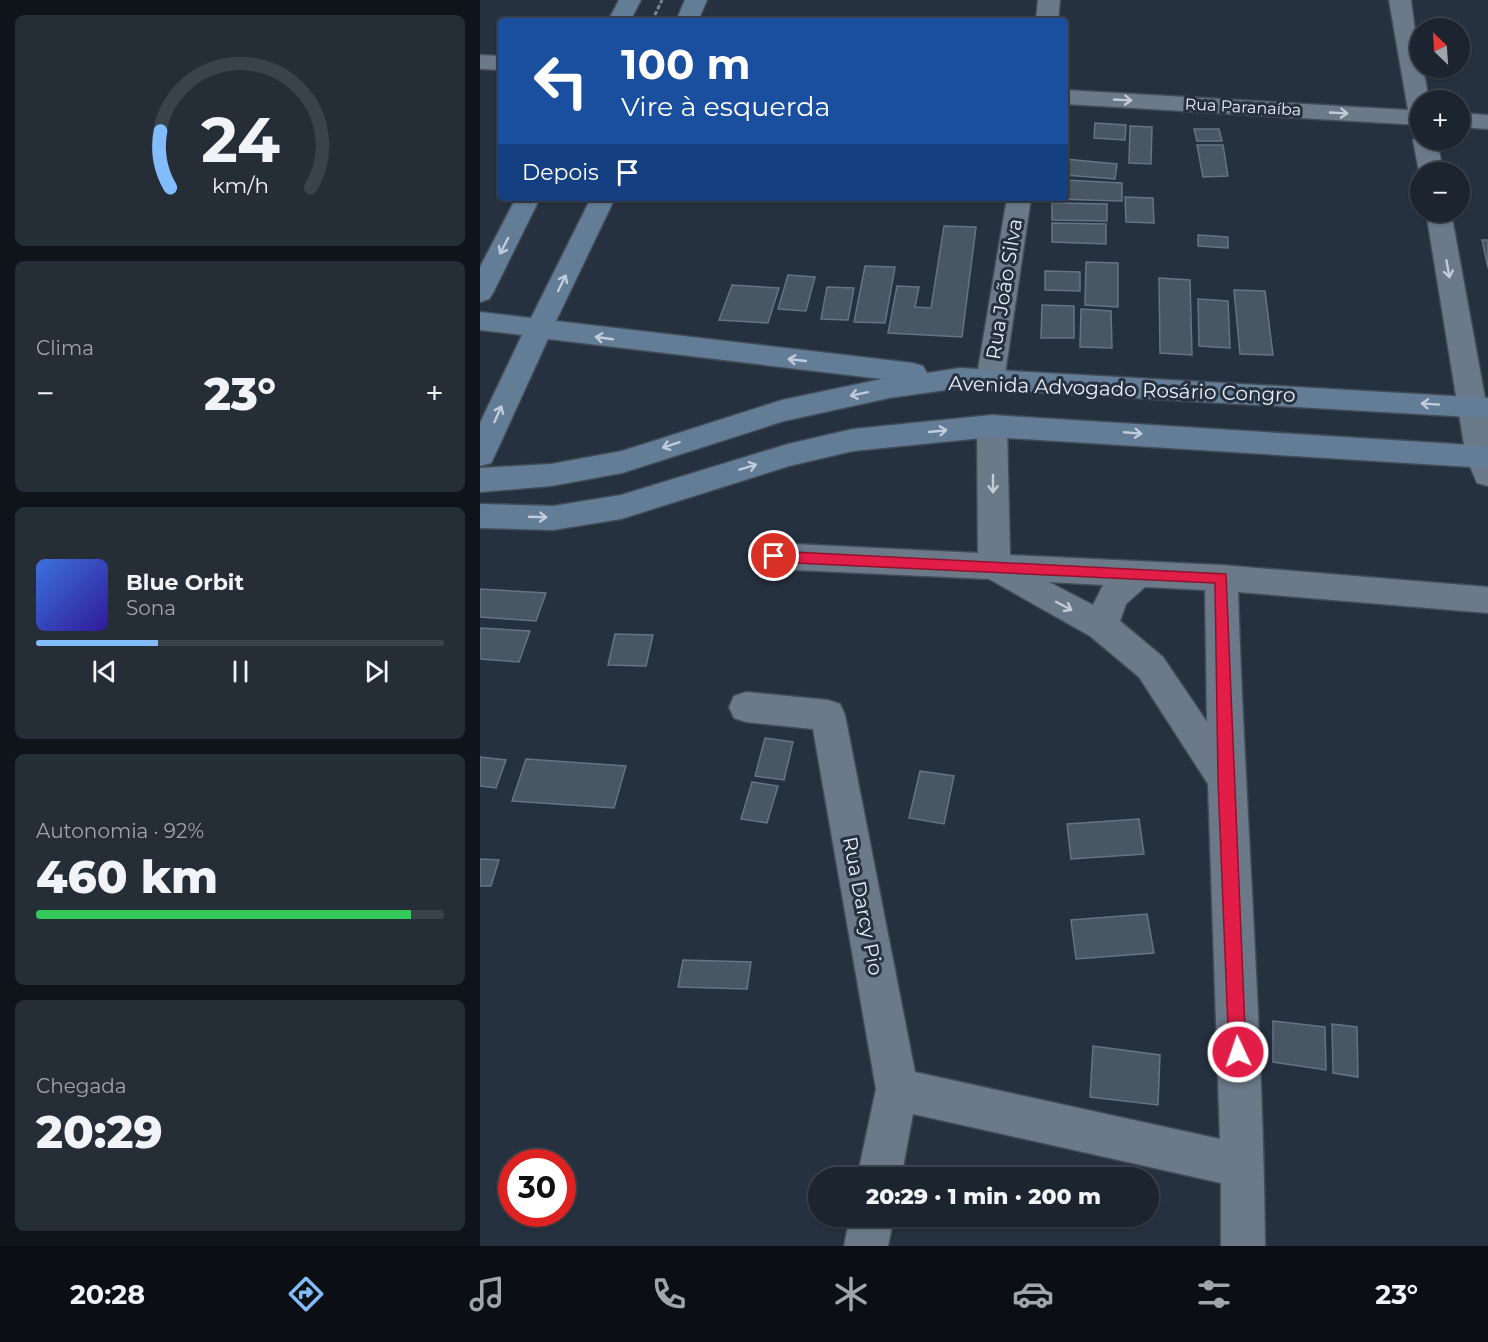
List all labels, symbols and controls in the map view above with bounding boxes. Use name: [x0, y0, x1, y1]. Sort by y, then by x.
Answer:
north arrow: [1410, 18, 1470, 78]
map controls: [1410, 18, 1470, 222]
text: 100 m: [621, 38, 750, 90]
icon: left: [522, 42, 600, 120]
text: Vire à esquerda: [621, 90, 830, 123]
button: +: [1410, 90, 1470, 150]
street label: Rua Paranaíba: [1184, 94, 1302, 120]
one-way arrow: [1113, 95, 1133, 106]
text: 24: [200, 102, 280, 178]
one-way arrow: [1329, 108, 1348, 119]
icon: arrive: [611, 156, 644, 189]
text: Depois: [522, 159, 599, 186]
button: −: [1410, 162, 1470, 222]
text: km/h: [211, 172, 269, 198]
street label: Rua João Silva: [981, 217, 1027, 361]
one-way arrow: [498, 236, 509, 254]
one-way arrow: [1443, 259, 1454, 278]
one-way arrow: [556, 275, 568, 293]
one-way arrow: [594, 332, 614, 343]
text: Clima: [36, 336, 94, 360]
one-way arrow: [788, 355, 808, 366]
text: 23°: [204, 366, 276, 421]
street label: Avenida Advogado Rosário Congro: [948, 371, 1296, 407]
text: −: [36, 373, 55, 413]
text: +: [425, 373, 444, 413]
one-way arrow: [849, 389, 869, 400]
one-way arrow: [1420, 398, 1440, 409]
one-way arrow: [493, 405, 505, 423]
one-way arrow: [928, 425, 948, 436]
one-way arrow: [1123, 428, 1142, 439]
one-way arrow: [662, 441, 681, 452]
one-way arrow: [738, 461, 757, 472]
one-way arrow: [987, 474, 999, 494]
one-way arrow: [528, 512, 548, 523]
pin: [748, 530, 799, 581]
icon: arrive: [757, 539, 790, 572]
text: Blue Orbit: [126, 569, 244, 596]
text: Sona: [126, 596, 176, 620]
one-way arrow: [1055, 600, 1072, 612]
icon: previous: [88, 655, 121, 688]
icon: pause: [224, 655, 257, 688]
icon: next: [360, 655, 393, 688]
text: Autonomia · 92%: [36, 819, 204, 843]
street label: Rua Darcy Pio: [838, 835, 888, 977]
text: 460 km: [36, 849, 218, 904]
position arrow: [1206, 1020, 1270, 1084]
text: Chegada: [36, 1074, 127, 1098]
text: 20:29: [36, 1104, 163, 1159]
speed limit sign: 30: [498, 1149, 576, 1227]
text: 20:29 · 1 min · 200 m: [866, 1183, 1101, 1210]
icon: directions: [285, 1273, 327, 1315]
icon: music: [466, 1273, 508, 1315]
icon: phone: [648, 1273, 690, 1315]
icon: climate: [830, 1273, 872, 1315]
icon: car: [1012, 1273, 1054, 1315]
icon: filters: [1193, 1273, 1235, 1315]
text: 20:28: [70, 1278, 145, 1311]
text: 23°: [1375, 1278, 1418, 1311]

